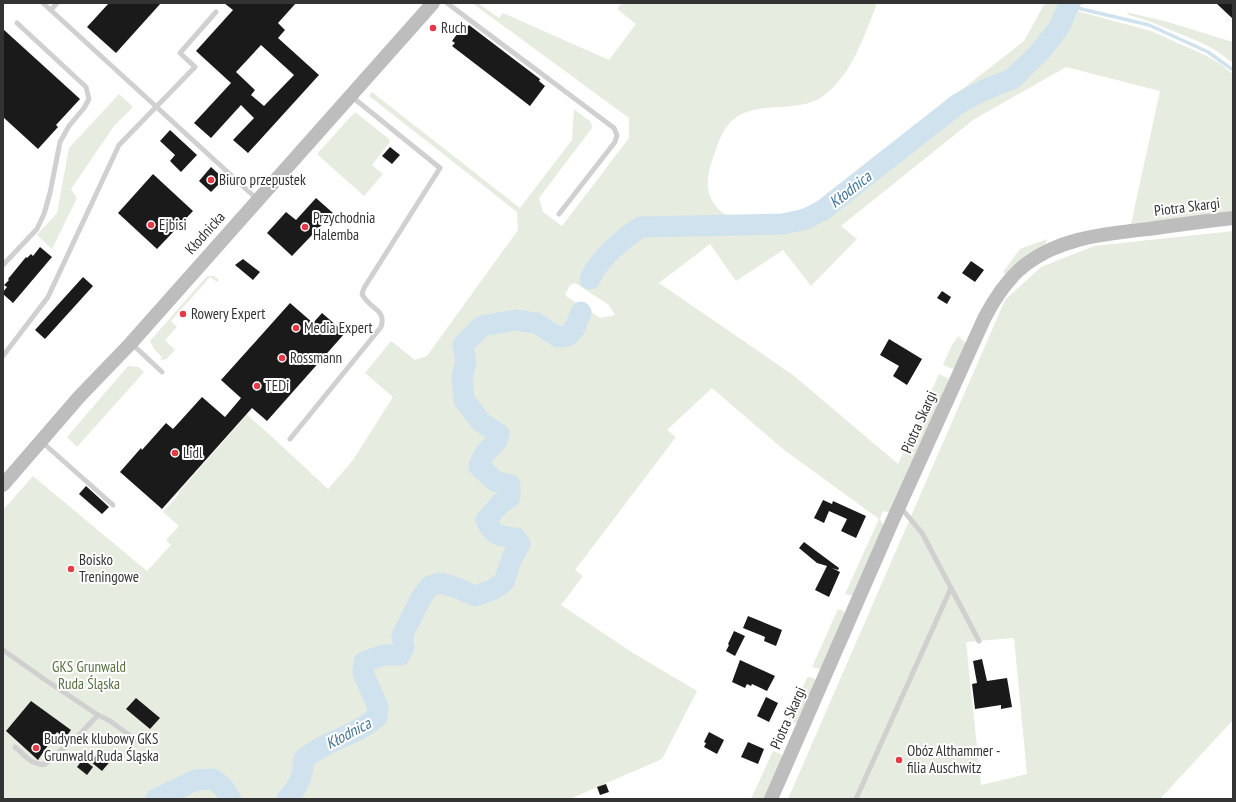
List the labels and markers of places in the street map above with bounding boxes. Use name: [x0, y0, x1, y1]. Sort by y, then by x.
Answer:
place label: Ruch: [441, 18, 467, 37]
marker: Ruch: [428, 23, 438, 33]
place label: Biuro przepustek: [219, 170, 306, 189]
marker: Biuro przepustek: [206, 175, 216, 185]
place label: Przychodnia Halemba: [313, 208, 375, 244]
place label: Ejbisi: [159, 215, 187, 234]
marker: Ejbisi: [146, 220, 156, 230]
marker: Przychodnia Halemba: [300, 222, 310, 232]
place label: Rowery Expert: [191, 304, 265, 323]
marker: Rowery Expert: [178, 309, 188, 319]
place label: Media Expert: [304, 318, 373, 337]
marker: Media Expert: [291, 323, 301, 333]
place label: Rossmann: [290, 348, 342, 367]
marker: Rossmann: [277, 353, 287, 363]
place label: TEDi: [265, 376, 289, 395]
marker: TEDi: [252, 381, 262, 391]
place label: Lidl: [183, 443, 203, 462]
marker: Lidl: [170, 448, 180, 458]
place label: Boisko Treningowe: [79, 550, 139, 586]
marker: Boisko Treningowe: [66, 564, 76, 574]
place label: Budynek klubowy GKS Grunwald Ruda Śląska: [44, 729, 159, 765]
place label: Obóz Althammer - filia Auschwitz: [907, 741, 1000, 777]
marker: Budynek klubowy GKS Grunwald Ruda Śląska: [31, 743, 41, 753]
marker: Obóz Althammer - filia Auschwitz: [894, 755, 904, 765]

